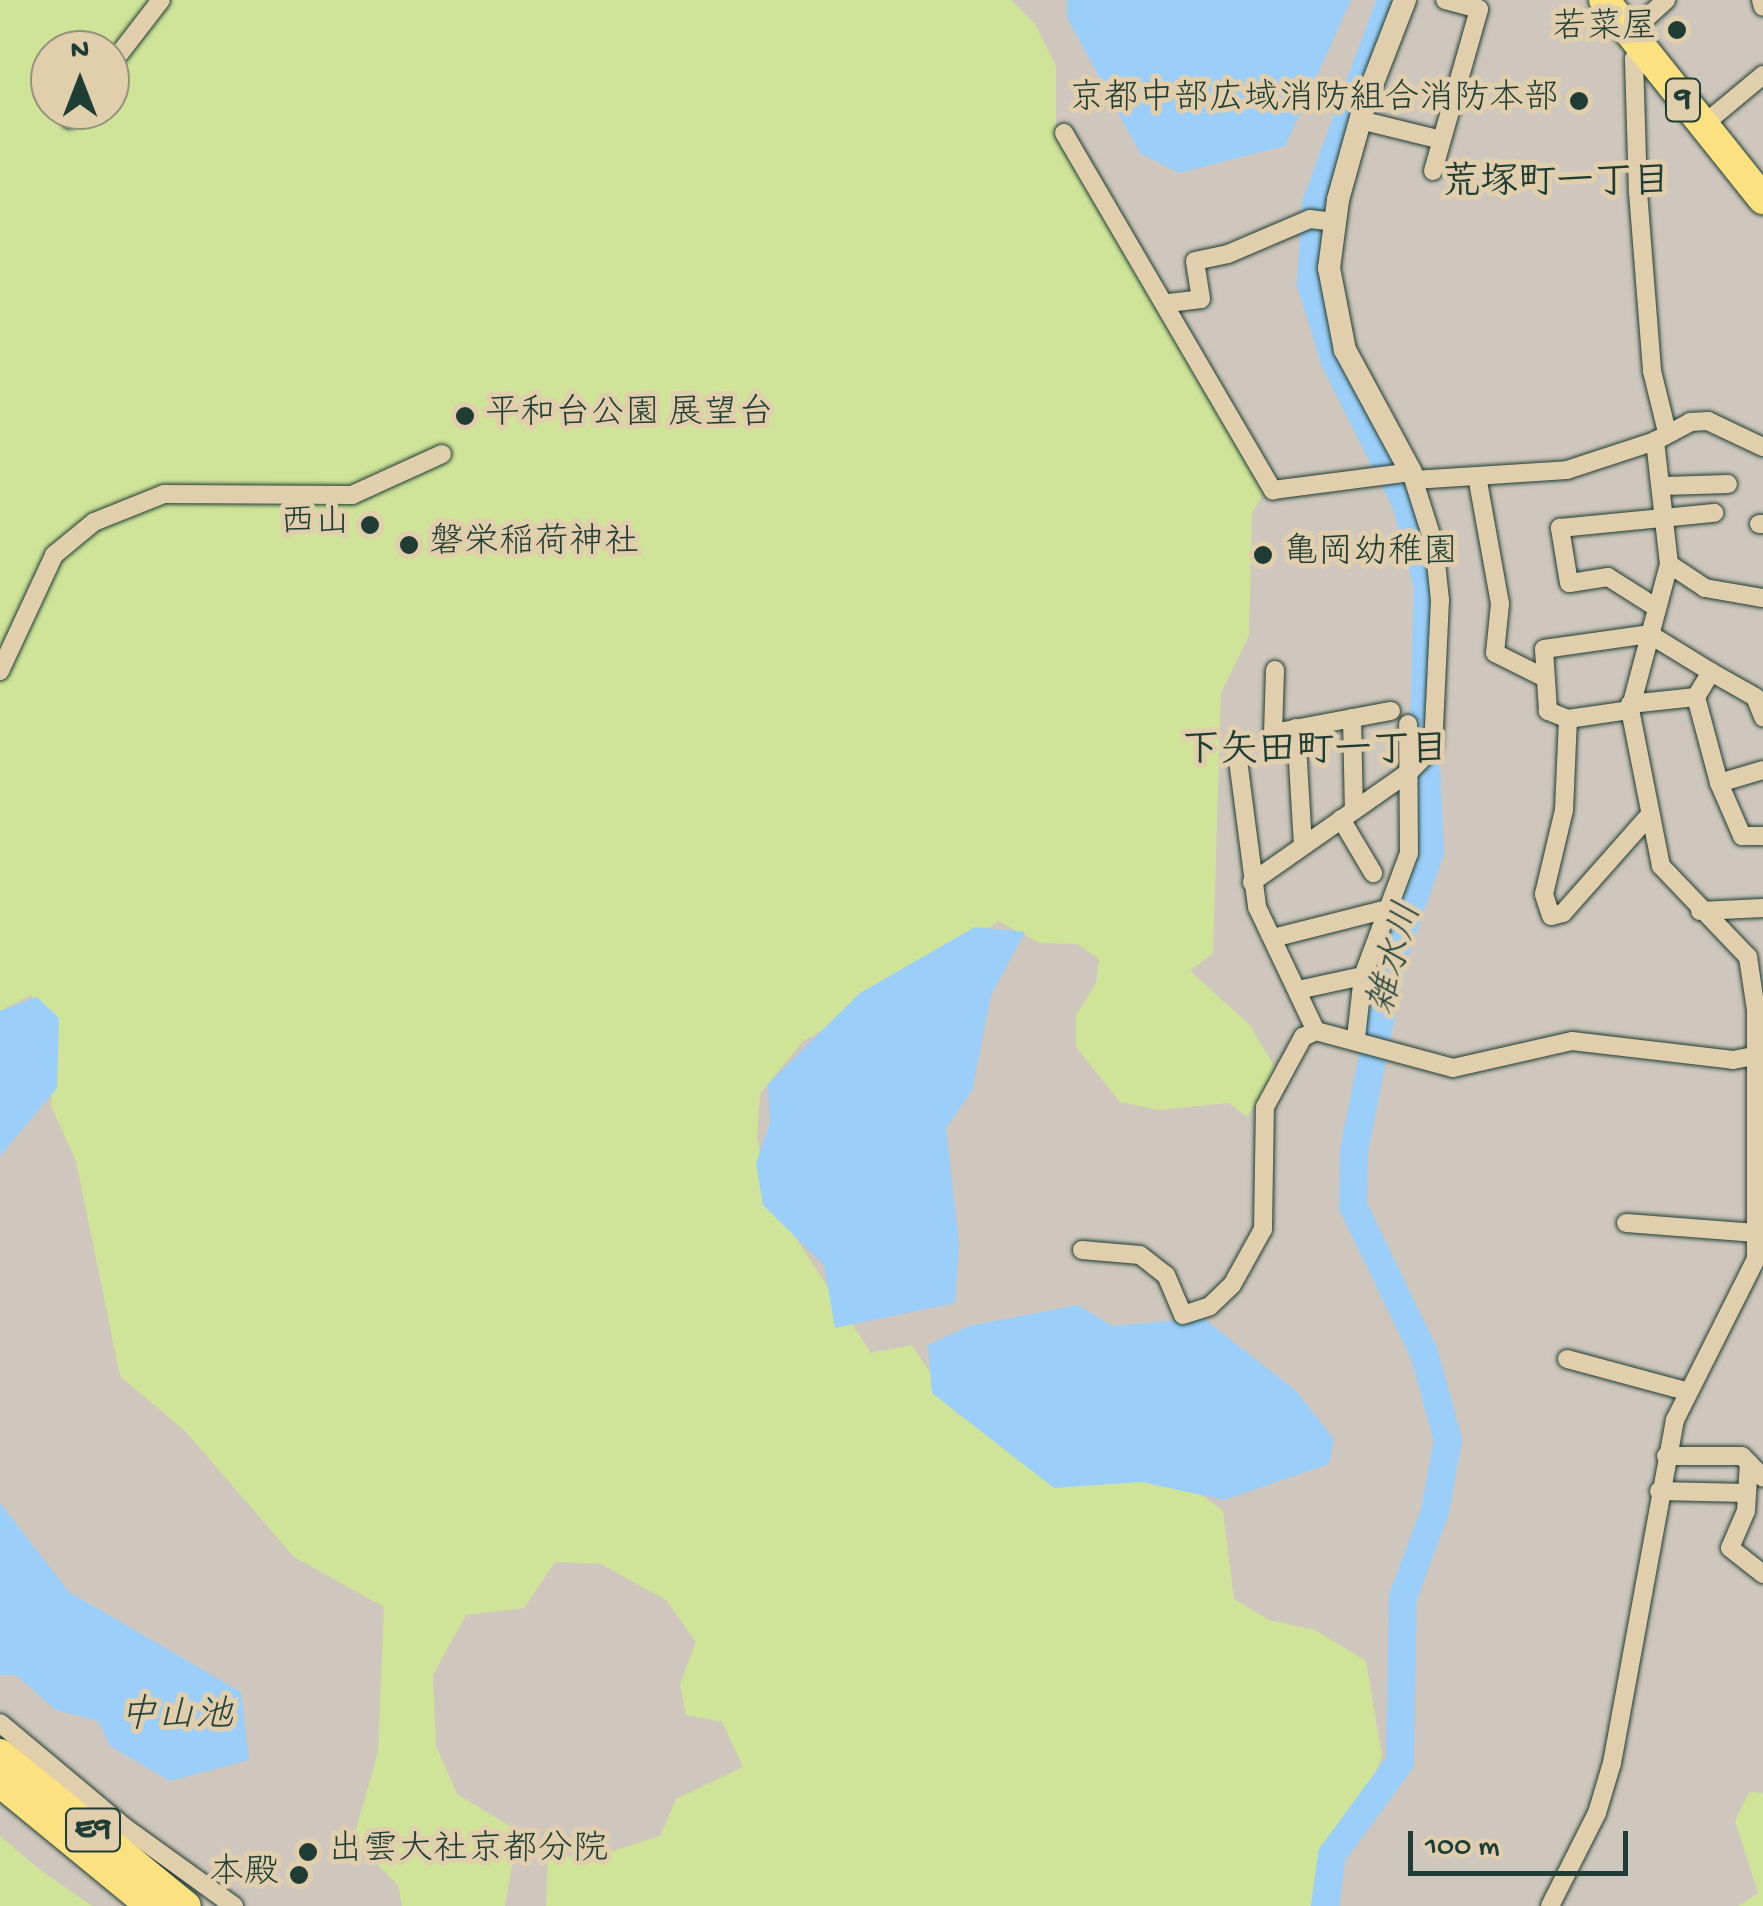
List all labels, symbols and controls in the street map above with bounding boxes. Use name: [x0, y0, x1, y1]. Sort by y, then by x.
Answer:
place label: 若菜屋: [1552, 9, 1657, 51]
marker: 若菜屋: [1666, 19, 1688, 41]
north arrow: [30, 30, 130, 130]
text: N: [71, 35, 89, 68]
road number: 9: [1663, 73, 1703, 127]
place label: 京都中部広域消防組合消防本部: [1069, 80, 1559, 122]
marker: 京都中部広域消防組合消防本部: [1568, 90, 1590, 112]
district label: 荒塚町一丁目: [1442, 163, 1670, 209]
place label: 平和台公園 展望台: [485, 395, 773, 437]
marker: 平和台公園 展望台: [454, 405, 476, 427]
place label: 西山: [280, 504, 350, 546]
marker: 西山: [359, 514, 381, 536]
place label: 磐栄稲荷神社: [429, 524, 639, 566]
marker: 磐栄稲荷神社: [398, 534, 420, 556]
place label: 亀岡幼稚園: [1283, 534, 1458, 576]
marker: 亀岡幼稚園: [1252, 544, 1274, 566]
district label: 下矢田町一丁目: [1182, 731, 1448, 777]
water label: 雑水川: [1361, 898, 1435, 1020]
water label: 中山池: [119, 1696, 233, 1742]
road number: E9: [63, 1803, 123, 1857]
scale bar: [1413, 1811, 1633, 1873]
place label: 出雲大社京都分院: [328, 1831, 608, 1873]
text: 100 m: [1425, 1831, 1500, 1866]
marker: 出雲大社京都分院: [297, 1841, 319, 1863]
place label: 本殿: [209, 1854, 279, 1896]
marker: 本殿: [288, 1864, 310, 1886]

